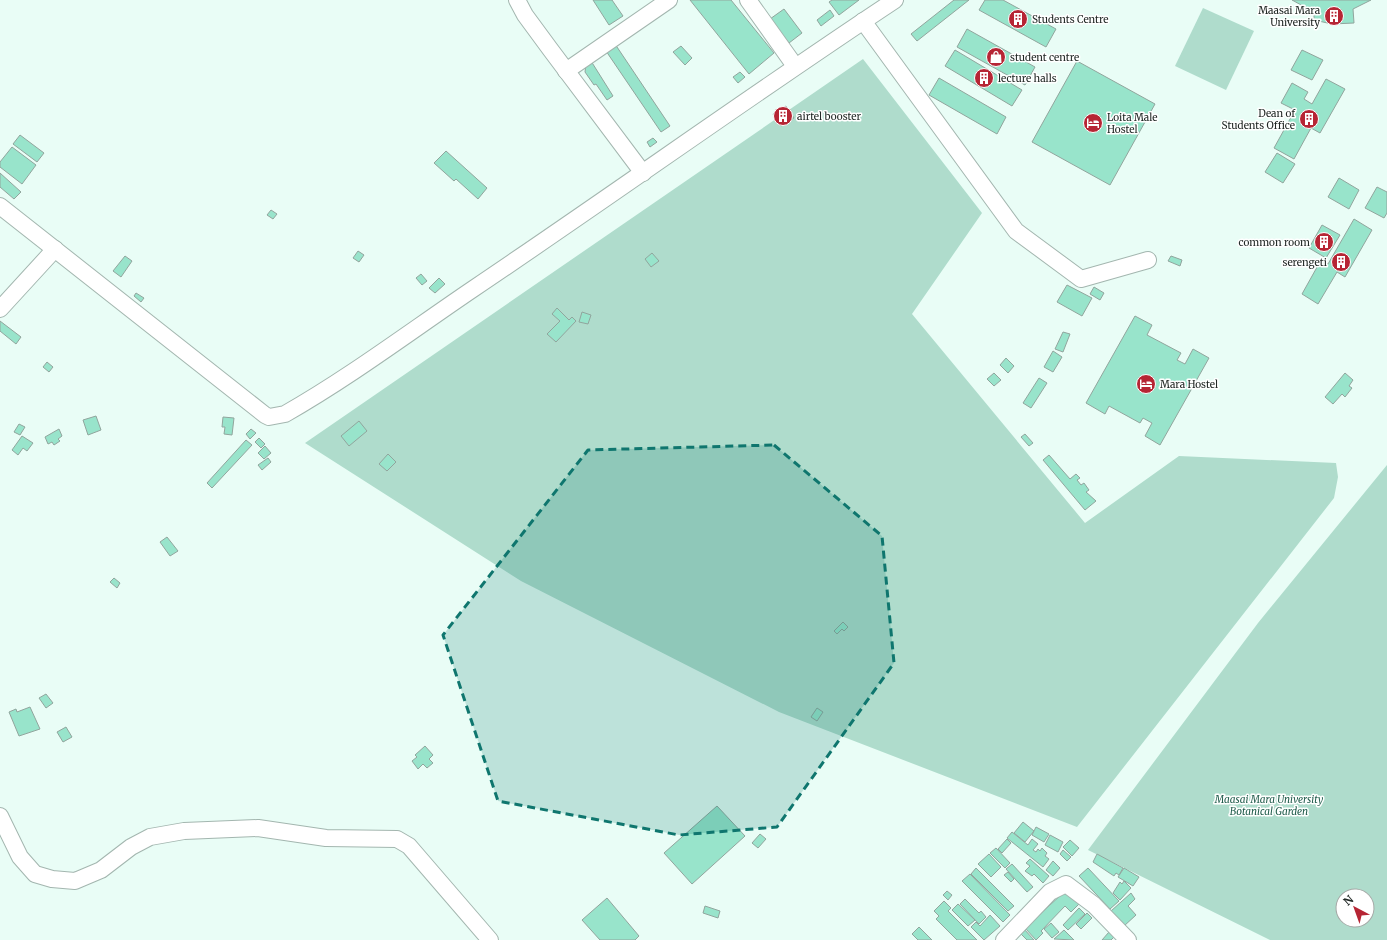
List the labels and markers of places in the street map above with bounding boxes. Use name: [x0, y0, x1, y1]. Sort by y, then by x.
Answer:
place label: Maasai Mara University: [1258, 4, 1321, 29]
building icon: Maasai Mara University: [1323, 5, 1345, 27]
building icon: Students Centre: [1007, 8, 1029, 30]
place label: Students Centre: [1032, 13, 1109, 26]
shop icon: student centre: [985, 46, 1007, 68]
place label: student centre: [1010, 51, 1079, 64]
building icon: lecture halls: [973, 67, 995, 89]
place label: lecture halls: [998, 72, 1057, 85]
building icon: airtel booster: [772, 105, 794, 127]
place label: Dean of Students Office: [1222, 107, 1296, 132]
building icon: Dean of Students Office: [1298, 108, 1320, 130]
place label: airtel booster: [797, 110, 862, 123]
place label: Loita Male Hostel: [1107, 111, 1158, 136]
hotel icon: Loita Male Hostel: [1082, 112, 1104, 134]
building icon: common room: [1313, 231, 1335, 253]
place label: common room: [1238, 236, 1310, 249]
building icon: serengeti: [1330, 251, 1352, 273]
place label: serengeti: [1282, 256, 1327, 269]
hotel icon: Mara Hostel: [1135, 373, 1157, 395]
place label: Mara Hostel: [1160, 378, 1218, 391]

